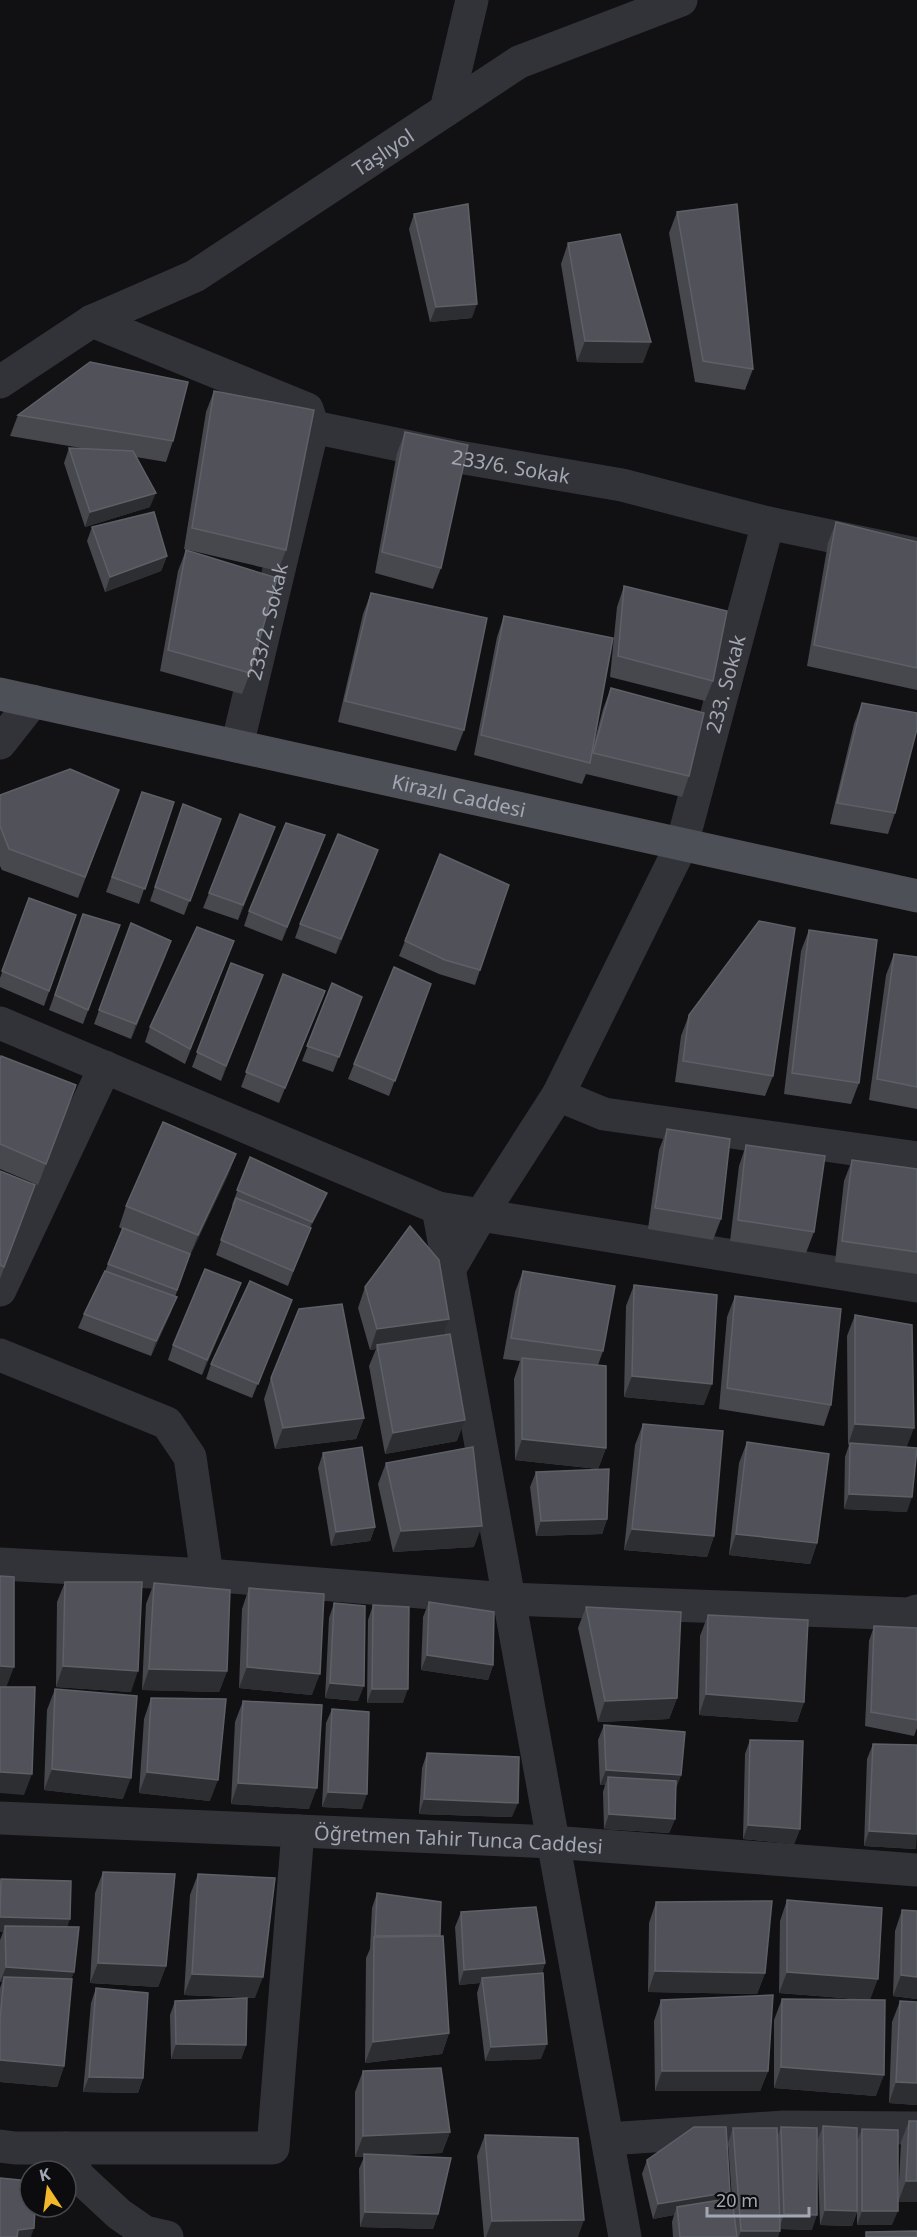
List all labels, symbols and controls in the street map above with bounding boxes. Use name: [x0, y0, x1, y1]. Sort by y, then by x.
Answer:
street label: Taşlıyol: [347, 122, 419, 182]
street label: 233/6. Sokak: [450, 443, 572, 489]
street label: 233/2. Sokak: [240, 560, 294, 683]
street label: 233. Sokak: [699, 631, 751, 736]
street label: Kirazlı Caddesi: [390, 767, 528, 823]
street label: Öğretmen Tahir Tunca Caddesi: [314, 1818, 604, 1859]
north arrow: [18, 2159, 78, 2219]
text: K: [37, 2162, 53, 2186]
scale bar: [707, 2180, 809, 2218]
text: 20 m: [716, 2188, 758, 2212]

